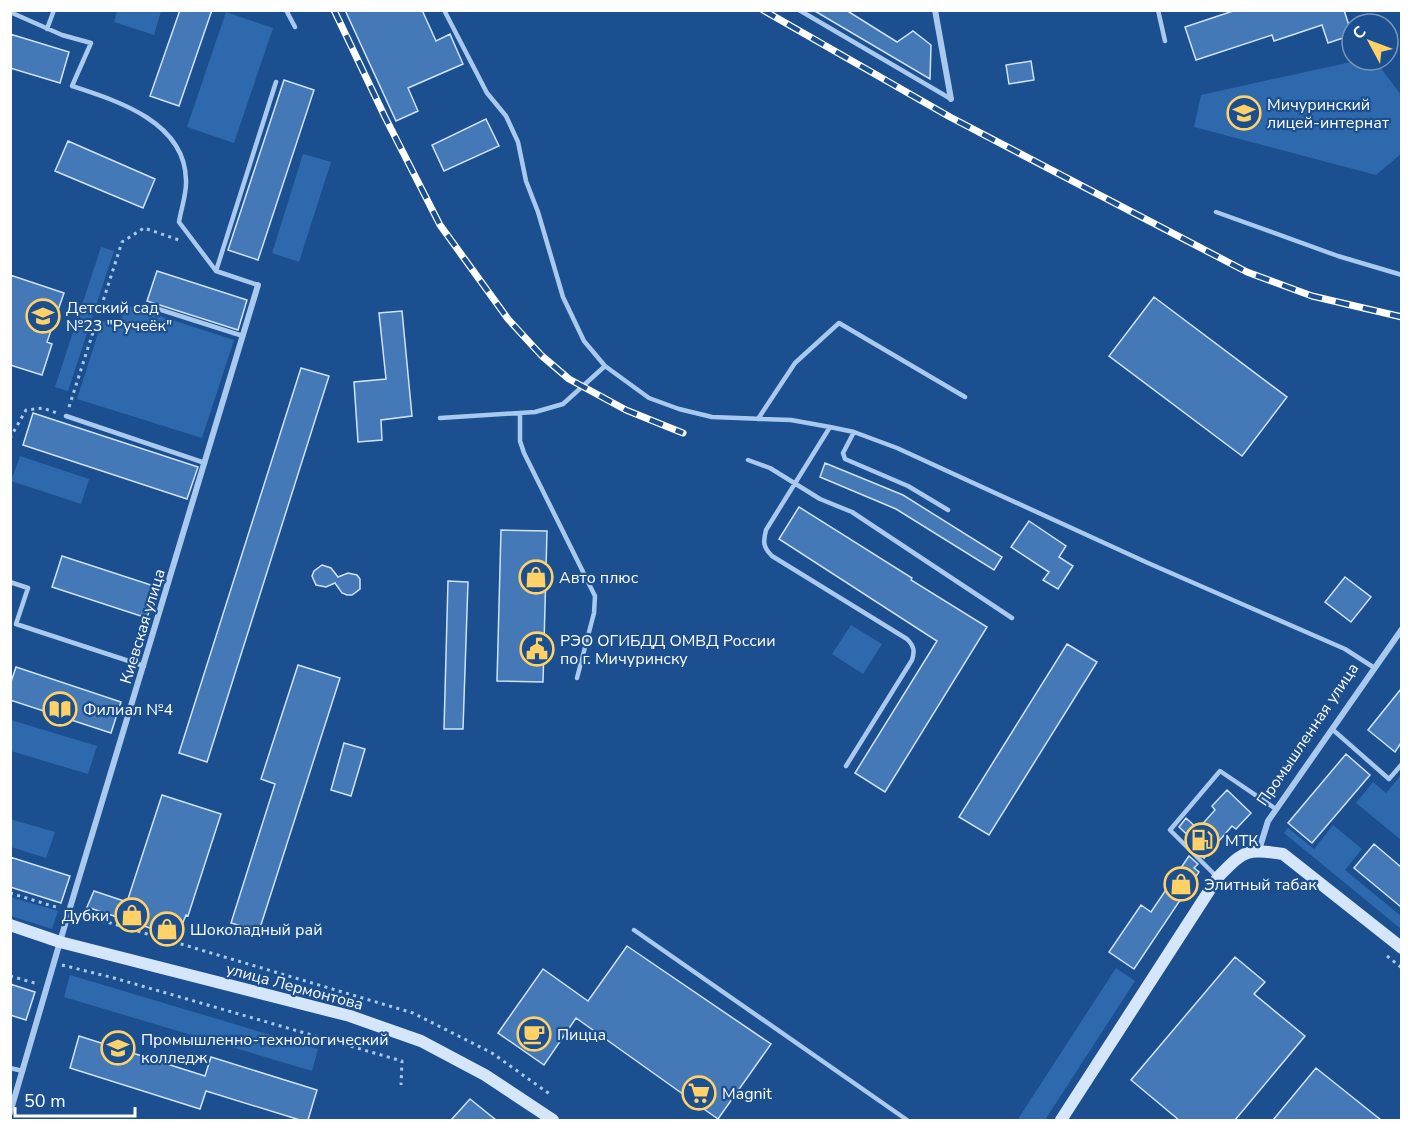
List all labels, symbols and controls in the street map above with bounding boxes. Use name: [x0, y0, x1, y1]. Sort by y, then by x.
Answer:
north arrow: [1340, 12, 1400, 72]
text: С: [1348, 21, 1371, 44]
place label: Мичуринский лицей-интернат: [1267, 94, 1390, 134]
school or university icon: Мичуринский лицей-интернат: [1226, 95, 1262, 131]
place label: Детский сад №23 "Ручеёк": [66, 297, 172, 337]
school or university icon: Детский сад №23 "Ручеёк": [25, 298, 61, 334]
shop icon: Авто плюс: [518, 559, 554, 595]
street label: Киевская улица: [115, 566, 171, 686]
place label: Авто плюс: [559, 567, 639, 589]
place label: РЭО ОГИБДД ОМВД России по г. Мичуринску: [560, 630, 776, 670]
public building icon: РЭО ОГИБДД ОМВД России по г. Мичуринску: [519, 631, 555, 667]
street label: Промышленная улица: [1252, 659, 1364, 810]
library icon: Филиал №4: [42, 691, 78, 727]
place label: Филиал №4: [83, 699, 174, 721]
fuel station icon: МТК: [1184, 822, 1220, 858]
place label: МТК: [1225, 830, 1259, 852]
shop icon: Элитный табак: [1163, 866, 1199, 902]
place label: Элитный табак: [1204, 874, 1317, 896]
shop icon: Дубки: [114, 897, 150, 933]
place label: Дубки: [62, 905, 109, 927]
shop icon: Шоколадный рай: [149, 911, 185, 947]
place label: Шоколадный рай: [190, 919, 322, 941]
street label: улица Лермонтова: [224, 958, 366, 1016]
cafe icon: Пицца: [516, 1016, 552, 1052]
place label: Пицца: [557, 1024, 606, 1046]
place label: Промышленно-технологический колледж: [141, 1029, 389, 1069]
school or university icon: Промышленно-технологический колледж: [100, 1030, 136, 1066]
supermarket icon: Magnit: [681, 1075, 717, 1111]
scale bar: [15, 1080, 135, 1118]
place label: Magnit: [722, 1083, 772, 1105]
text: 50 m: [24, 1089, 66, 1113]

